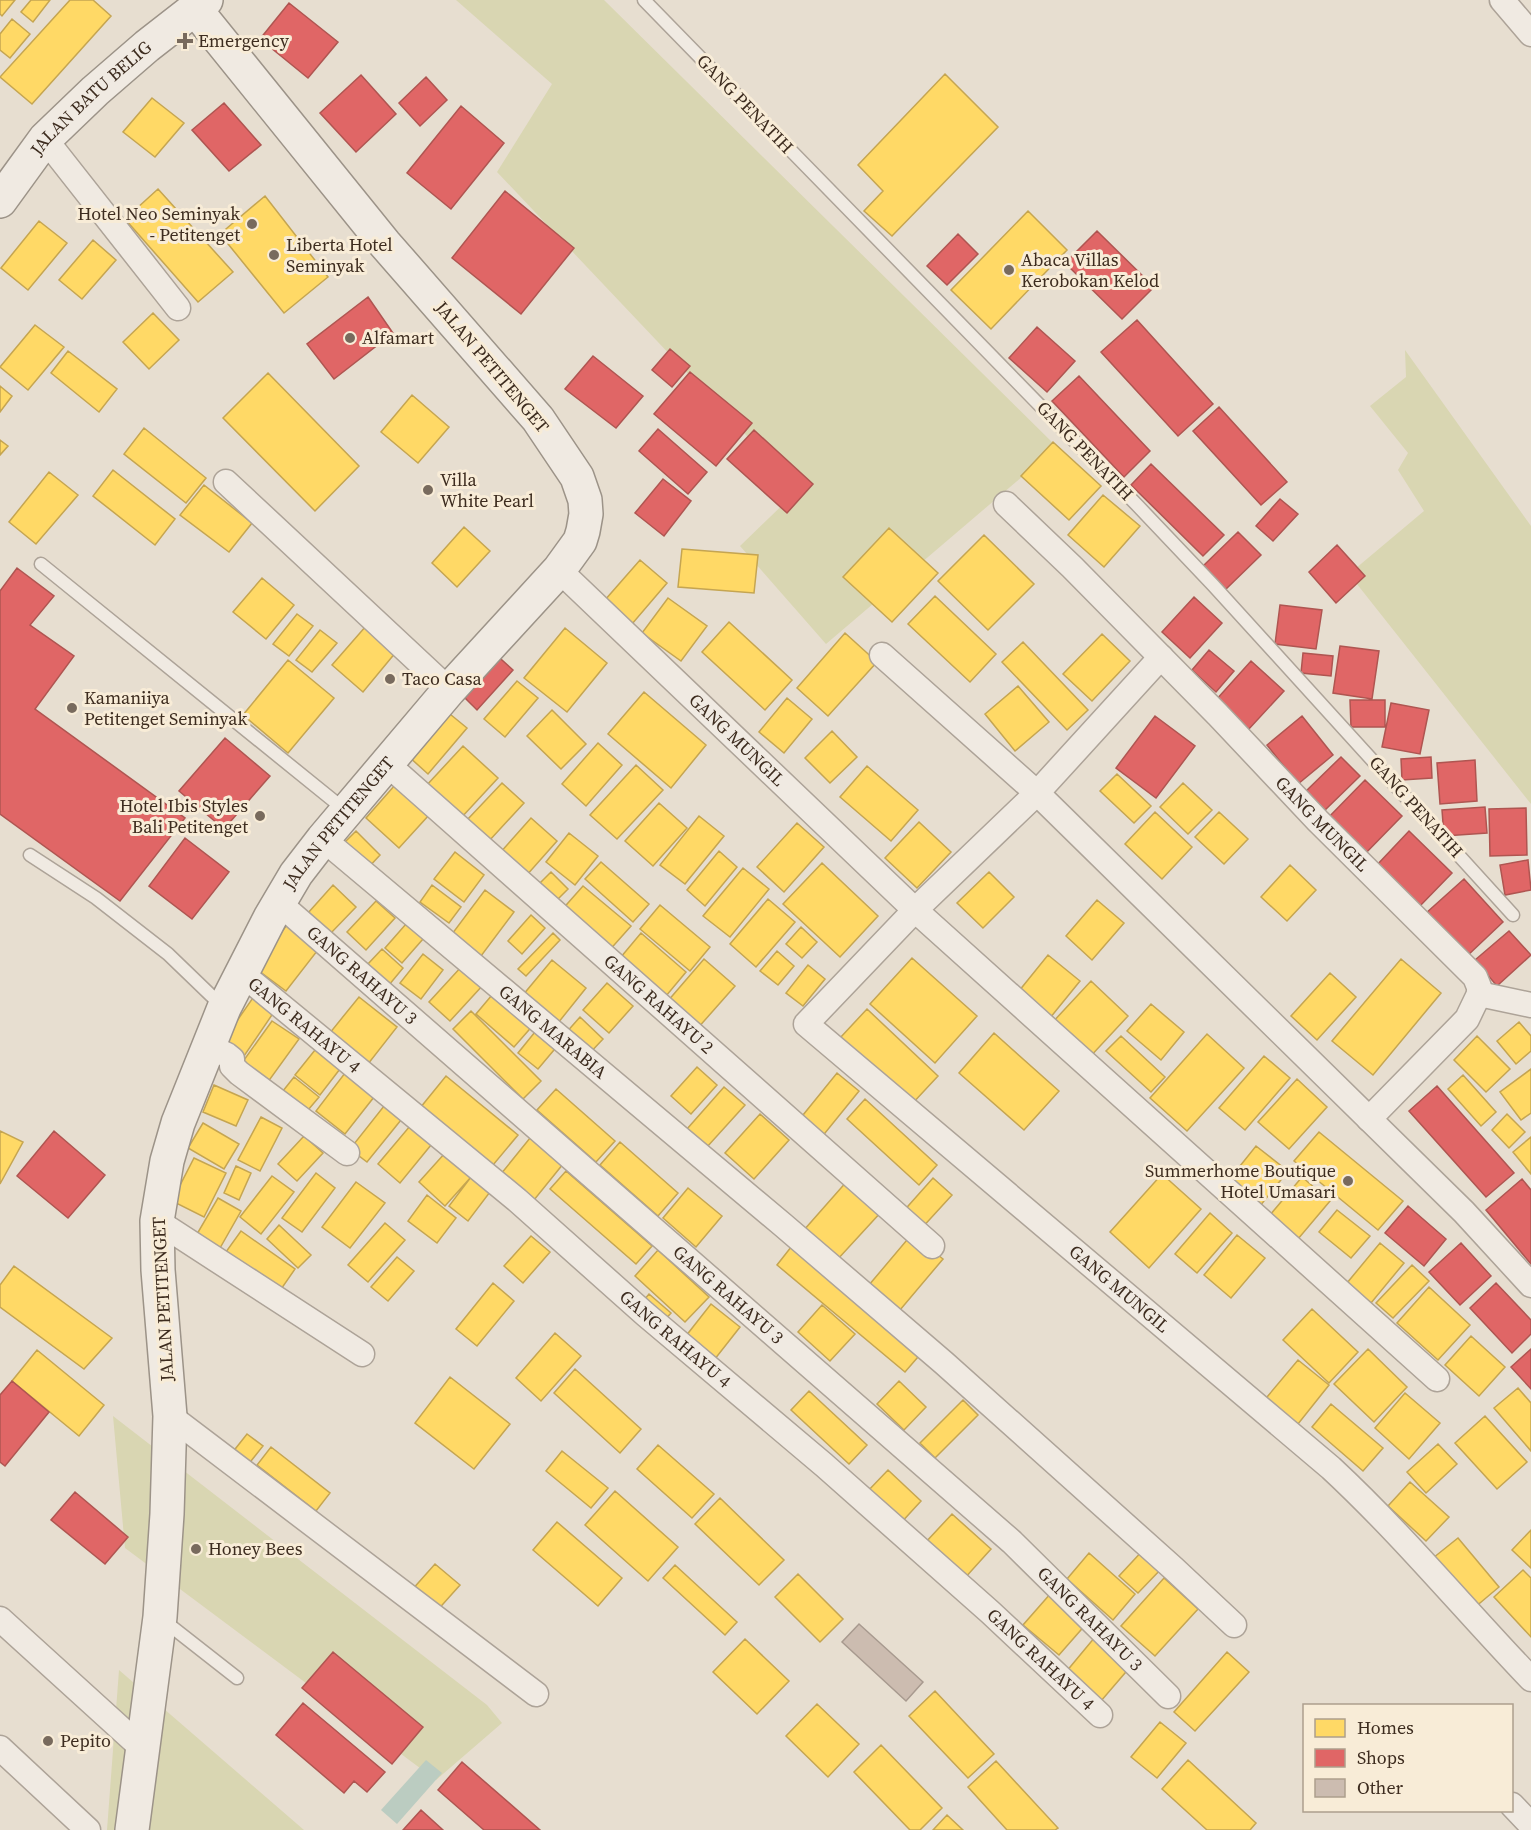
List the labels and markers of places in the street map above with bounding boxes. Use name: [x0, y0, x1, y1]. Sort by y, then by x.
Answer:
place label: Emergency: [198, 28, 290, 53]
marker: Emergency: [176, 32, 194, 50]
place label: Hotel Neo Seminyak - Petitenget: [78, 201, 240, 247]
marker: Hotel Neo Seminyak - Petitenget: [245, 217, 259, 231]
place label: Liberta Hotel Seminyak: [286, 232, 393, 278]
place label: Abaca Villas Kerobokan Kelod: [1021, 247, 1159, 293]
marker: Liberta Hotel Seminyak: [267, 248, 281, 262]
marker: Abaca Villas Kerobokan Kelod: [1002, 263, 1016, 277]
place label: Alfamart: [362, 325, 434, 350]
marker: Alfamart: [343, 331, 357, 345]
place label: Villa White Pearl: [440, 467, 534, 513]
marker: Villa White Pearl: [421, 483, 435, 497]
place label: Taco Casa: [402, 666, 482, 691]
marker: Taco Casa: [383, 672, 397, 686]
place label: Kamaniiya Petitenget Seminyak: [84, 685, 247, 731]
marker: Kamaniiya Petitenget Seminyak: [65, 701, 79, 715]
place label: Hotel Ibis Styles Bali Petitenget: [120, 793, 248, 839]
marker: Hotel Ibis Styles Bali Petitenget: [253, 809, 267, 823]
place label: Summerhome Boutique Hotel Umasari: [1145, 1158, 1336, 1204]
marker: Summerhome Boutique Hotel Umasari: [1341, 1174, 1355, 1188]
place label: Honey Bees: [208, 1536, 303, 1561]
marker: Honey Bees: [189, 1542, 203, 1556]
place label: Pepito: [60, 1728, 111, 1753]
marker: Pepito: [41, 1734, 55, 1748]

